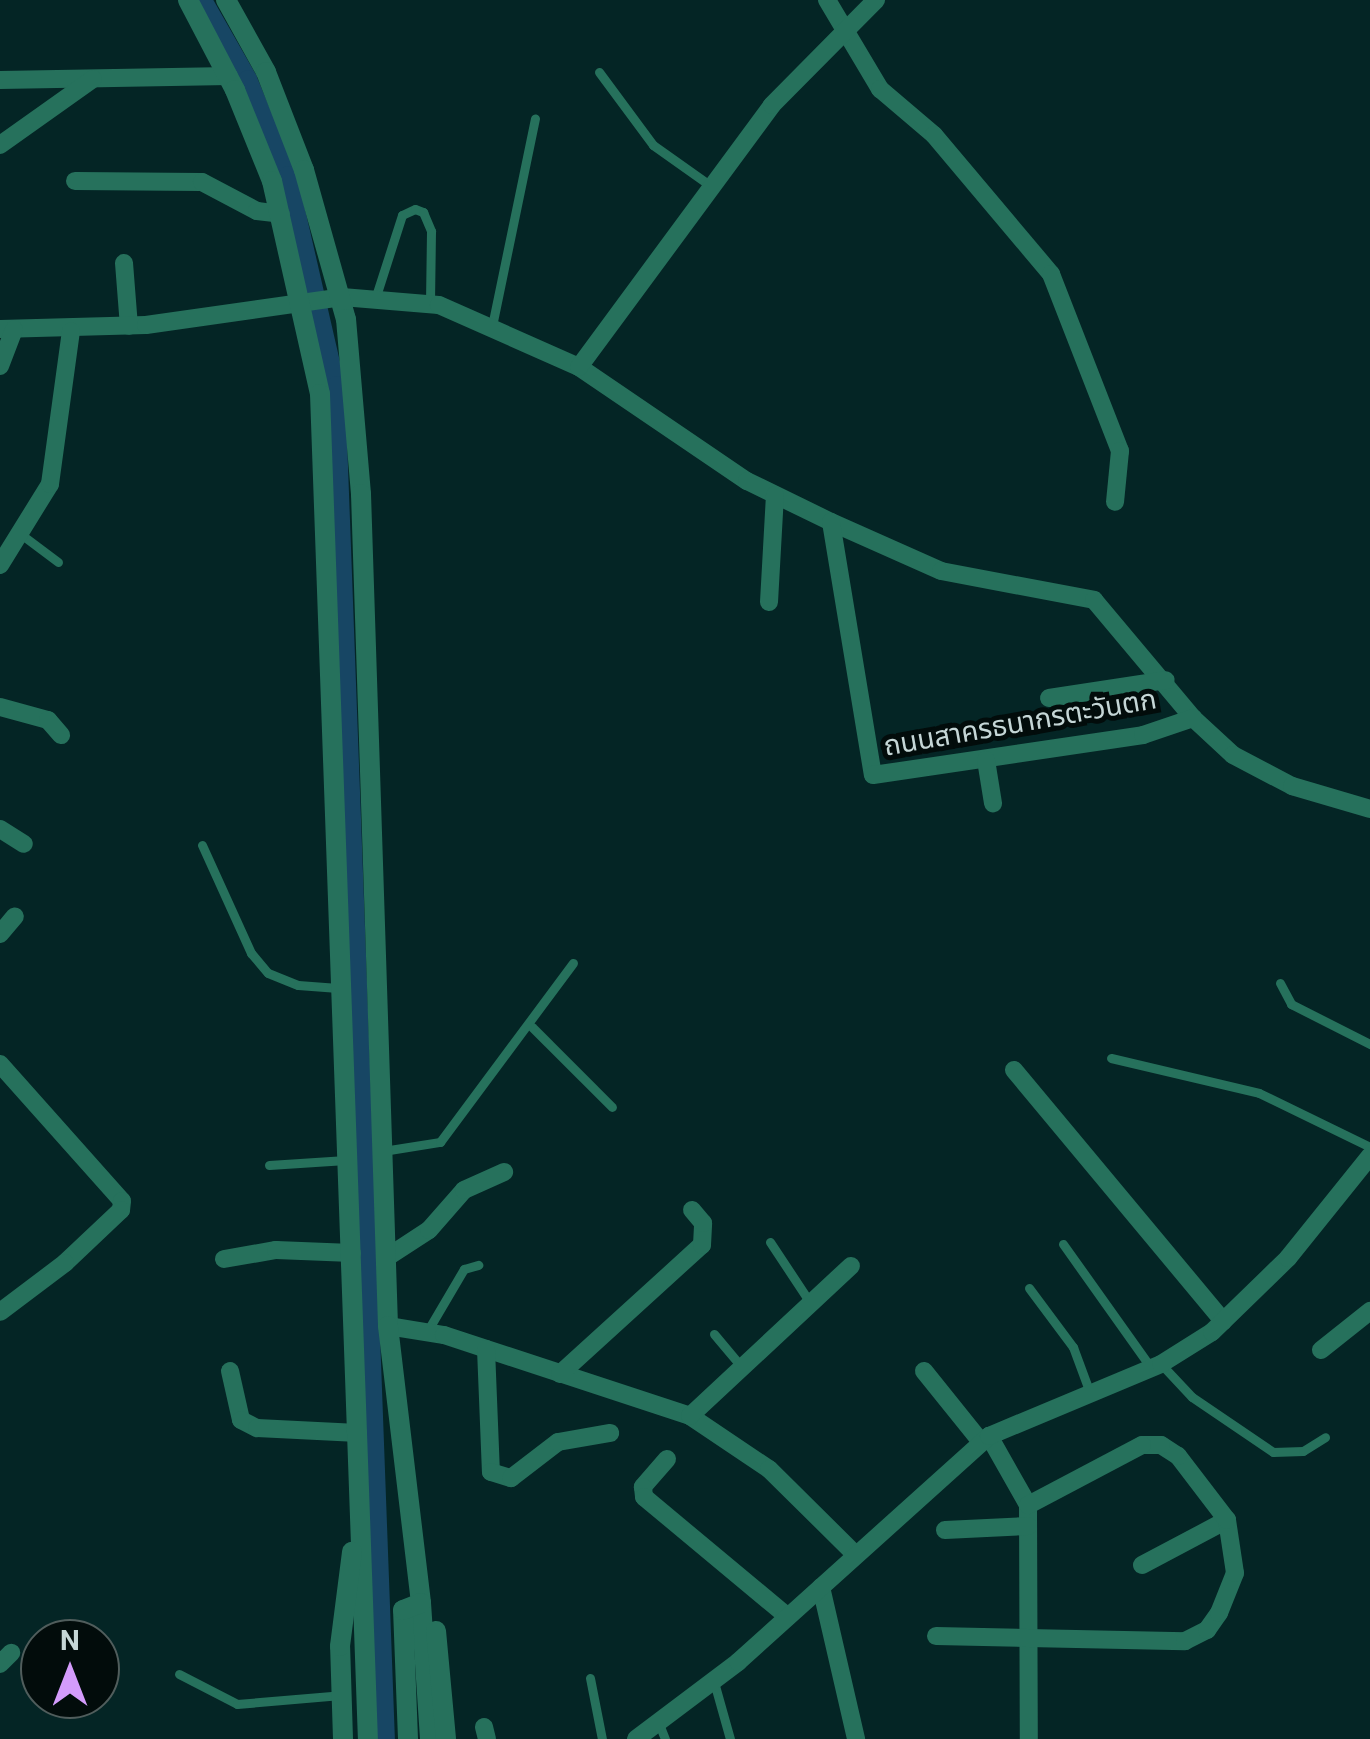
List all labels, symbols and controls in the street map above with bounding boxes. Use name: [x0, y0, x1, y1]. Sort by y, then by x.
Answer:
street label: ถนนสาครธนากรตะวันตก: [881, 682, 1159, 764]
north arrow: [20, 1619, 120, 1719]
text: N: [60, 1624, 80, 1657]

